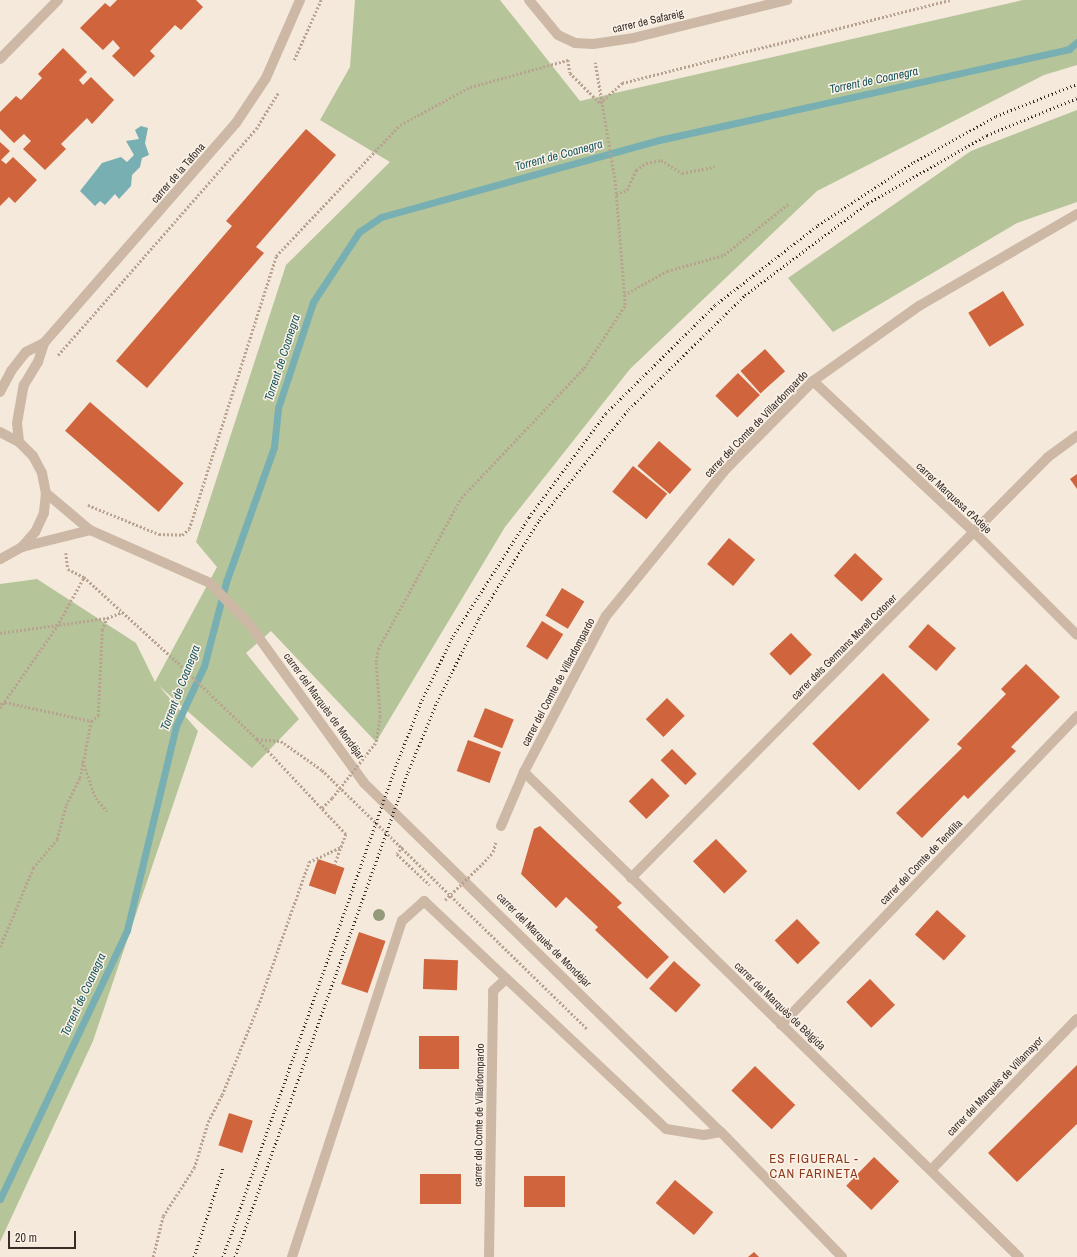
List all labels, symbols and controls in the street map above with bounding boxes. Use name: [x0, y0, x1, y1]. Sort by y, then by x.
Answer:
street label: carrer de Safareig: [611, 6, 685, 36]
water label: Torrent de Coanegra: [828, 65, 920, 97]
water label: Torrent de Coanegra: [514, 137, 604, 175]
street label: carrer de la Tafona: [148, 140, 208, 206]
water label: Torrent de Coanegra: [262, 313, 304, 403]
street label: carrer del Comte de Villardompardo: [702, 368, 810, 480]
street label: carrer Marquesa d'Adeje: [913, 460, 995, 536]
street label: carrer dels Germans Morell Cotoner: [788, 591, 900, 703]
street label: carrer del Comte de Villardompardo: [519, 616, 597, 748]
water label: Torrent de Coanegra: [158, 643, 204, 733]
street label: carrer del Marquès de Mondéjar: [281, 650, 367, 762]
street label: carrer del Comte de Tendilla: [877, 817, 965, 907]
street label: carrer del Marquès de Mondéjar: [494, 890, 594, 990]
water label: Torrent de Coanegra: [58, 951, 110, 1039]
street label: carrer del Marquès de Bèlgida: [732, 959, 828, 1053]
street label: carrer del Marquès de Villamayor: [944, 1034, 1046, 1138]
street label: carrer del Comte de Villardompardo: [471, 1043, 487, 1187]
district label: ES FIGUERAL - CAN FARINETA: [769, 1152, 859, 1183]
scale bar: [10, 1223, 78, 1249]
text: 20 m: [15, 1230, 37, 1246]

